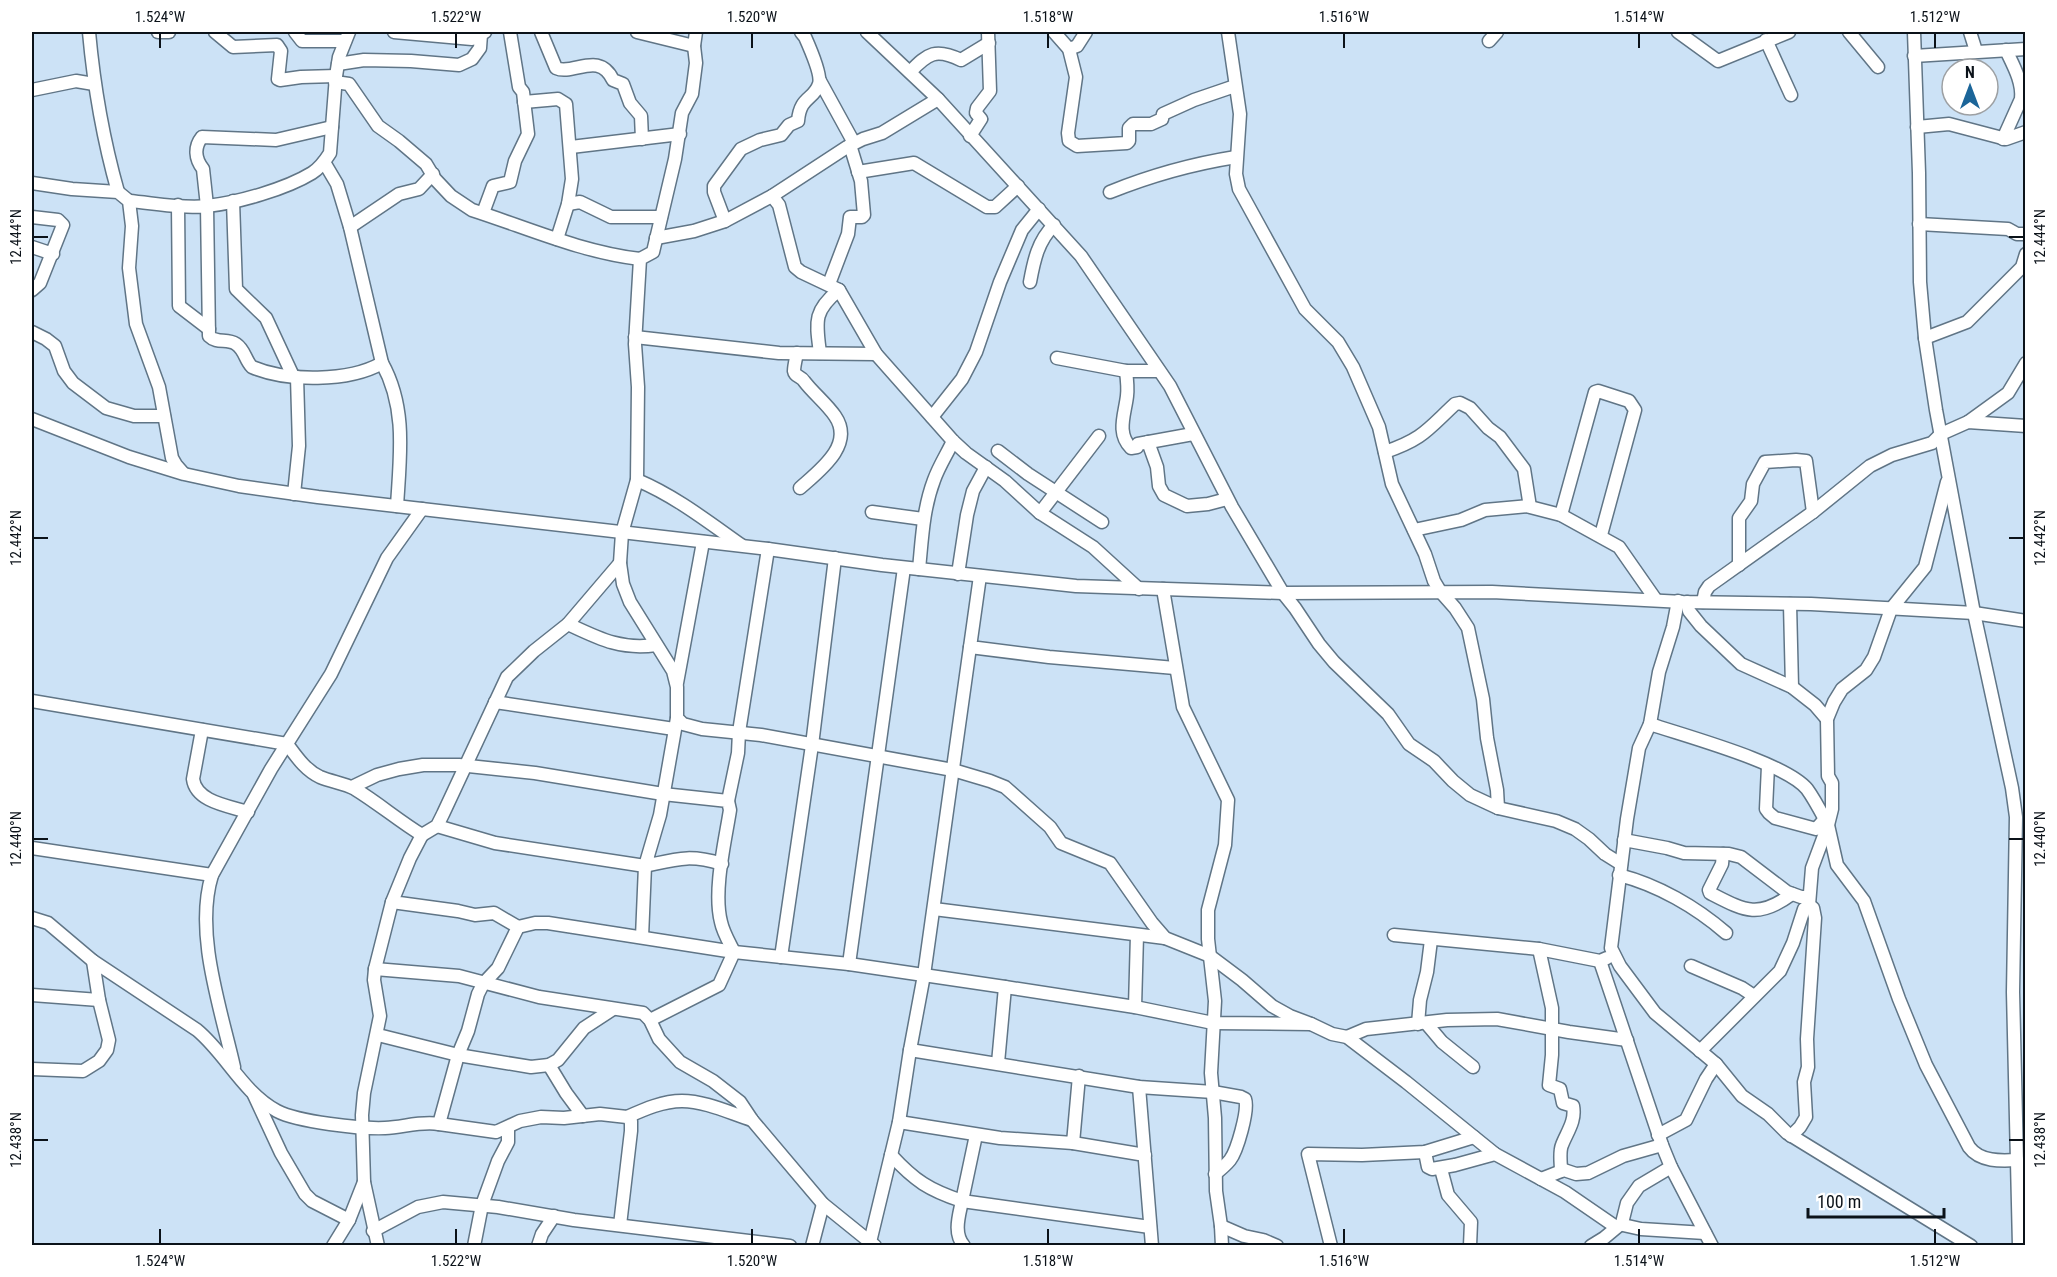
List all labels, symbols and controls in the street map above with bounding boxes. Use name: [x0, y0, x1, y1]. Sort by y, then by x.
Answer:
text: 1.524°W: [135, 8, 186, 26]
text: 1.522°W: [431, 8, 482, 26]
text: 1.520°W: [727, 8, 778, 26]
text: 1.518°W: [1023, 8, 1074, 26]
text: 1.516°W: [1319, 8, 1370, 26]
text: 1.514°W: [1614, 8, 1665, 26]
text: 1.512°W: [1910, 8, 1961, 26]
north arrow: [1940, 57, 2000, 117]
text: N: [1965, 63, 1975, 82]
text: 12.444°N: [7, 209, 25, 265]
text: 12.444°N: [2031, 209, 2049, 265]
text: 12.442°N: [7, 510, 25, 566]
text: 12.442°N: [2031, 510, 2049, 566]
text: 12.440°N: [7, 811, 25, 867]
text: 12.440°N: [2031, 811, 2049, 867]
text: 12.438°N: [7, 1112, 25, 1168]
text: 12.438°N: [2031, 1112, 2049, 1168]
scale bar: [1808, 1181, 1944, 1219]
text: 100 m: [1817, 1191, 1861, 1212]
text: 1.524°W: [135, 1252, 186, 1270]
text: 1.522°W: [431, 1252, 482, 1270]
text: 1.520°W: [727, 1252, 778, 1270]
text: 1.518°W: [1023, 1252, 1074, 1270]
text: 1.516°W: [1319, 1252, 1370, 1270]
text: 1.514°W: [1614, 1252, 1665, 1270]
text: 1.512°W: [1910, 1252, 1961, 1270]

